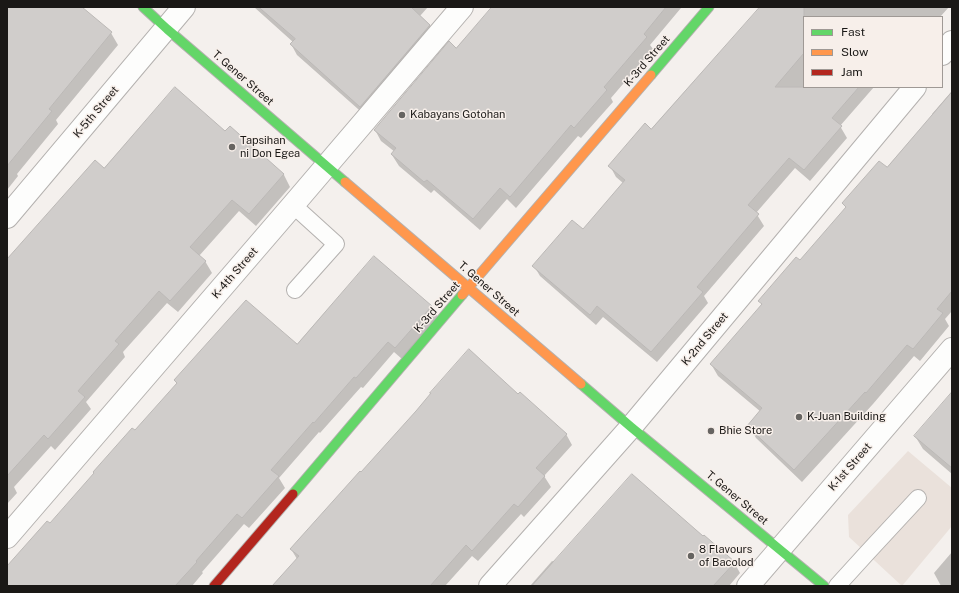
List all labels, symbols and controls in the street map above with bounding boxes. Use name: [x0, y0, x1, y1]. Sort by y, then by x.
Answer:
legend: [803, 16, 943, 88]
text: Fast: [841, 25, 865, 39]
street label: K-3rd Street: [621, 33, 673, 89]
text: Slow: [841, 45, 868, 59]
street label: T. Gener Street: [210, 48, 276, 108]
text: Jam: [841, 65, 863, 79]
street label: K-5th Street: [71, 83, 121, 141]
place label: Kabayans Gotohan: [410, 108, 505, 122]
marker: Kabayans Gotohan: [397, 110, 407, 120]
place label: Tapsihan ni Don Egea: [240, 134, 300, 160]
marker: Tapsihan ni Don Egea: [227, 142, 237, 152]
street label: K-4th Street: [209, 245, 261, 301]
street label: T. Gener Street: [456, 259, 522, 319]
street label: K-3rd Street: [411, 279, 463, 335]
street label: K-2nd Street: [679, 310, 731, 368]
place label: K-Juan Building: [807, 410, 886, 424]
marker: K-Juan Building: [794, 412, 804, 422]
place label: Bhie Store: [719, 424, 772, 438]
marker: Bhie Store: [706, 426, 716, 436]
street label: K-1st Street: [826, 440, 874, 494]
street label: T. Gener Street: [703, 468, 771, 528]
place label: 8 Flavours of Bacolod: [699, 543, 753, 569]
marker: 8 Flavours of Bacolod: [686, 551, 696, 561]

